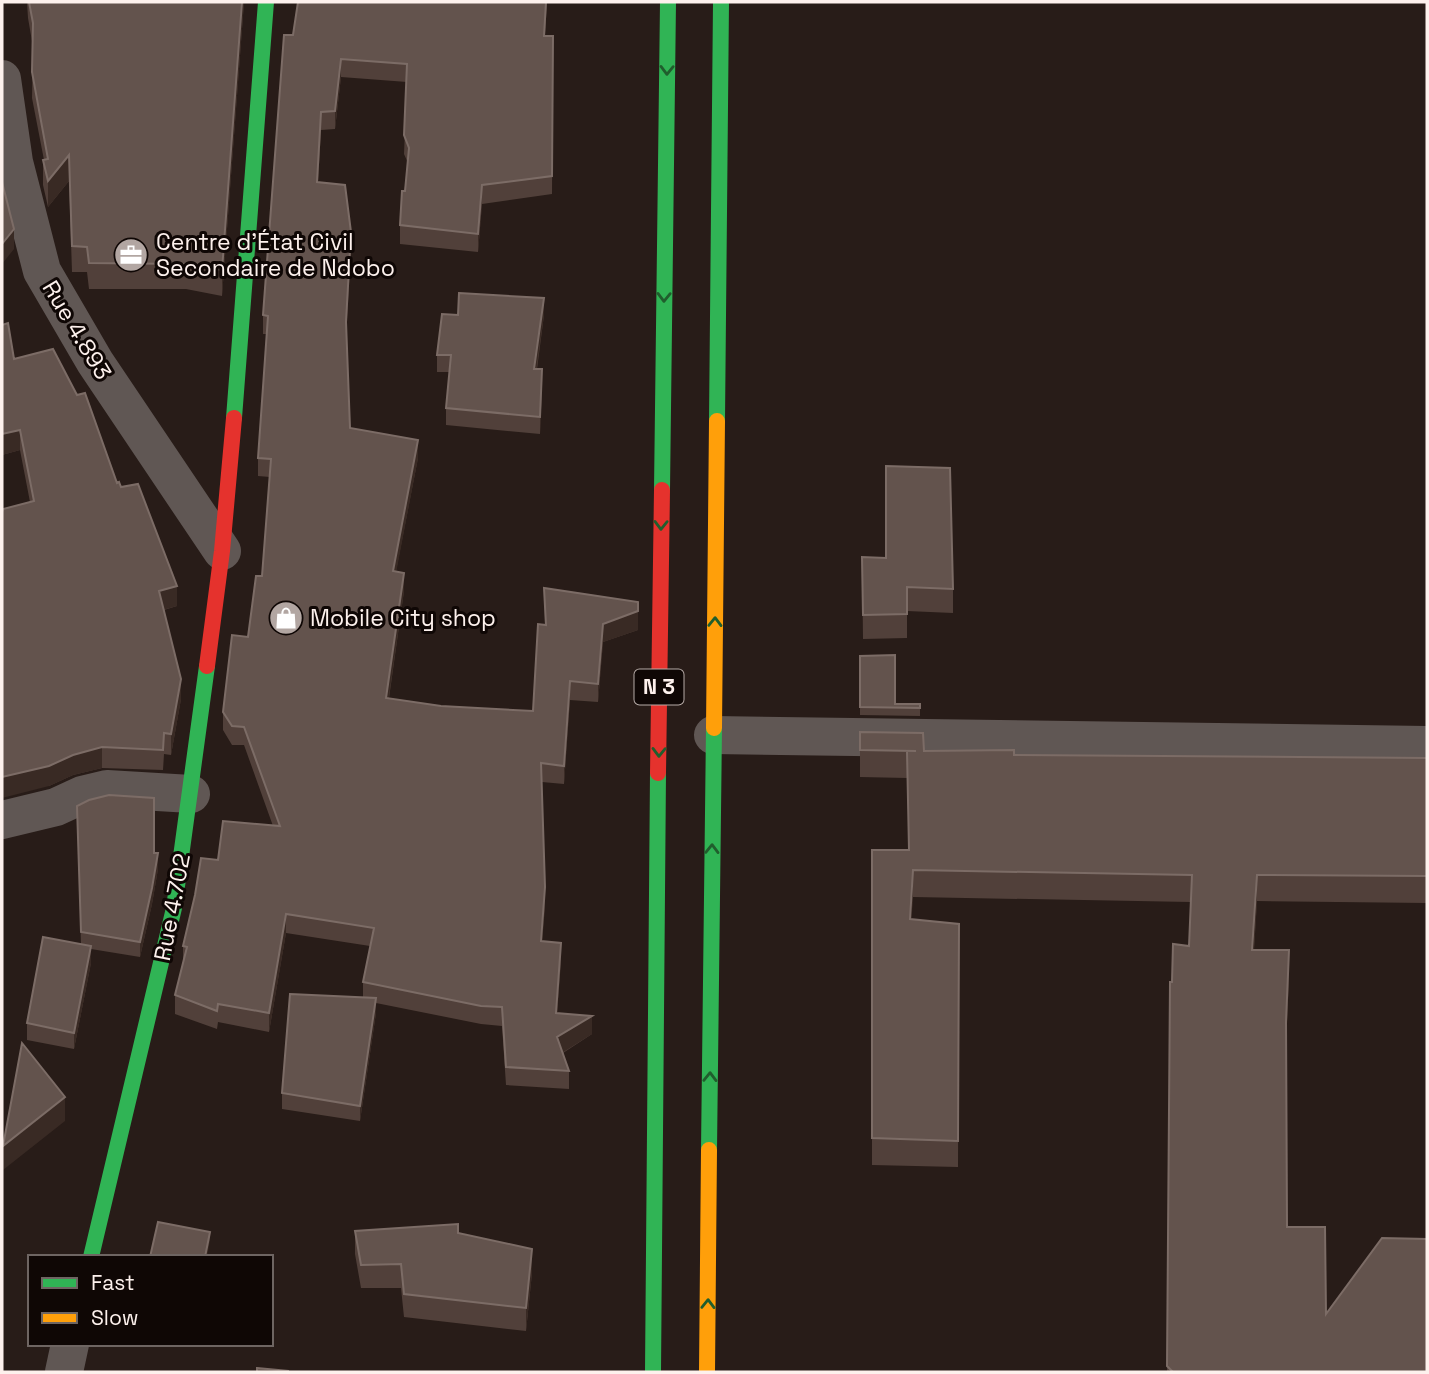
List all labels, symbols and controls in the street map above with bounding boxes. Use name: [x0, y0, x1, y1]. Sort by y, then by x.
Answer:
one-way arrow: [659, 65, 675, 76]
place label: Centre d’État Civil Secondaire de Ndobo: [156, 227, 395, 283]
office icon: Centre d’État Civil Secondaire de Ndobo: [112, 236, 150, 274]
street label: Rue 4.893: [36, 275, 118, 385]
one-way arrow: [656, 293, 672, 303]
one-way arrow: [654, 520, 669, 531]
shop icon: Mobile City shop: [267, 599, 305, 637]
place label: Mobile City shop: [310, 603, 496, 633]
one-way arrow: [707, 616, 722, 627]
road number: N 3: [634, 670, 684, 704]
one-way arrow: [651, 747, 666, 758]
one-way arrow: [704, 843, 720, 854]
street label: Rue 4.702: [147, 851, 197, 963]
one-way arrow: [702, 1071, 718, 1081]
legend: [28, 1255, 273, 1346]
text: Fast: [91, 1269, 135, 1296]
one-way arrow: [700, 1298, 716, 1309]
text: Slow: [91, 1304, 139, 1331]

